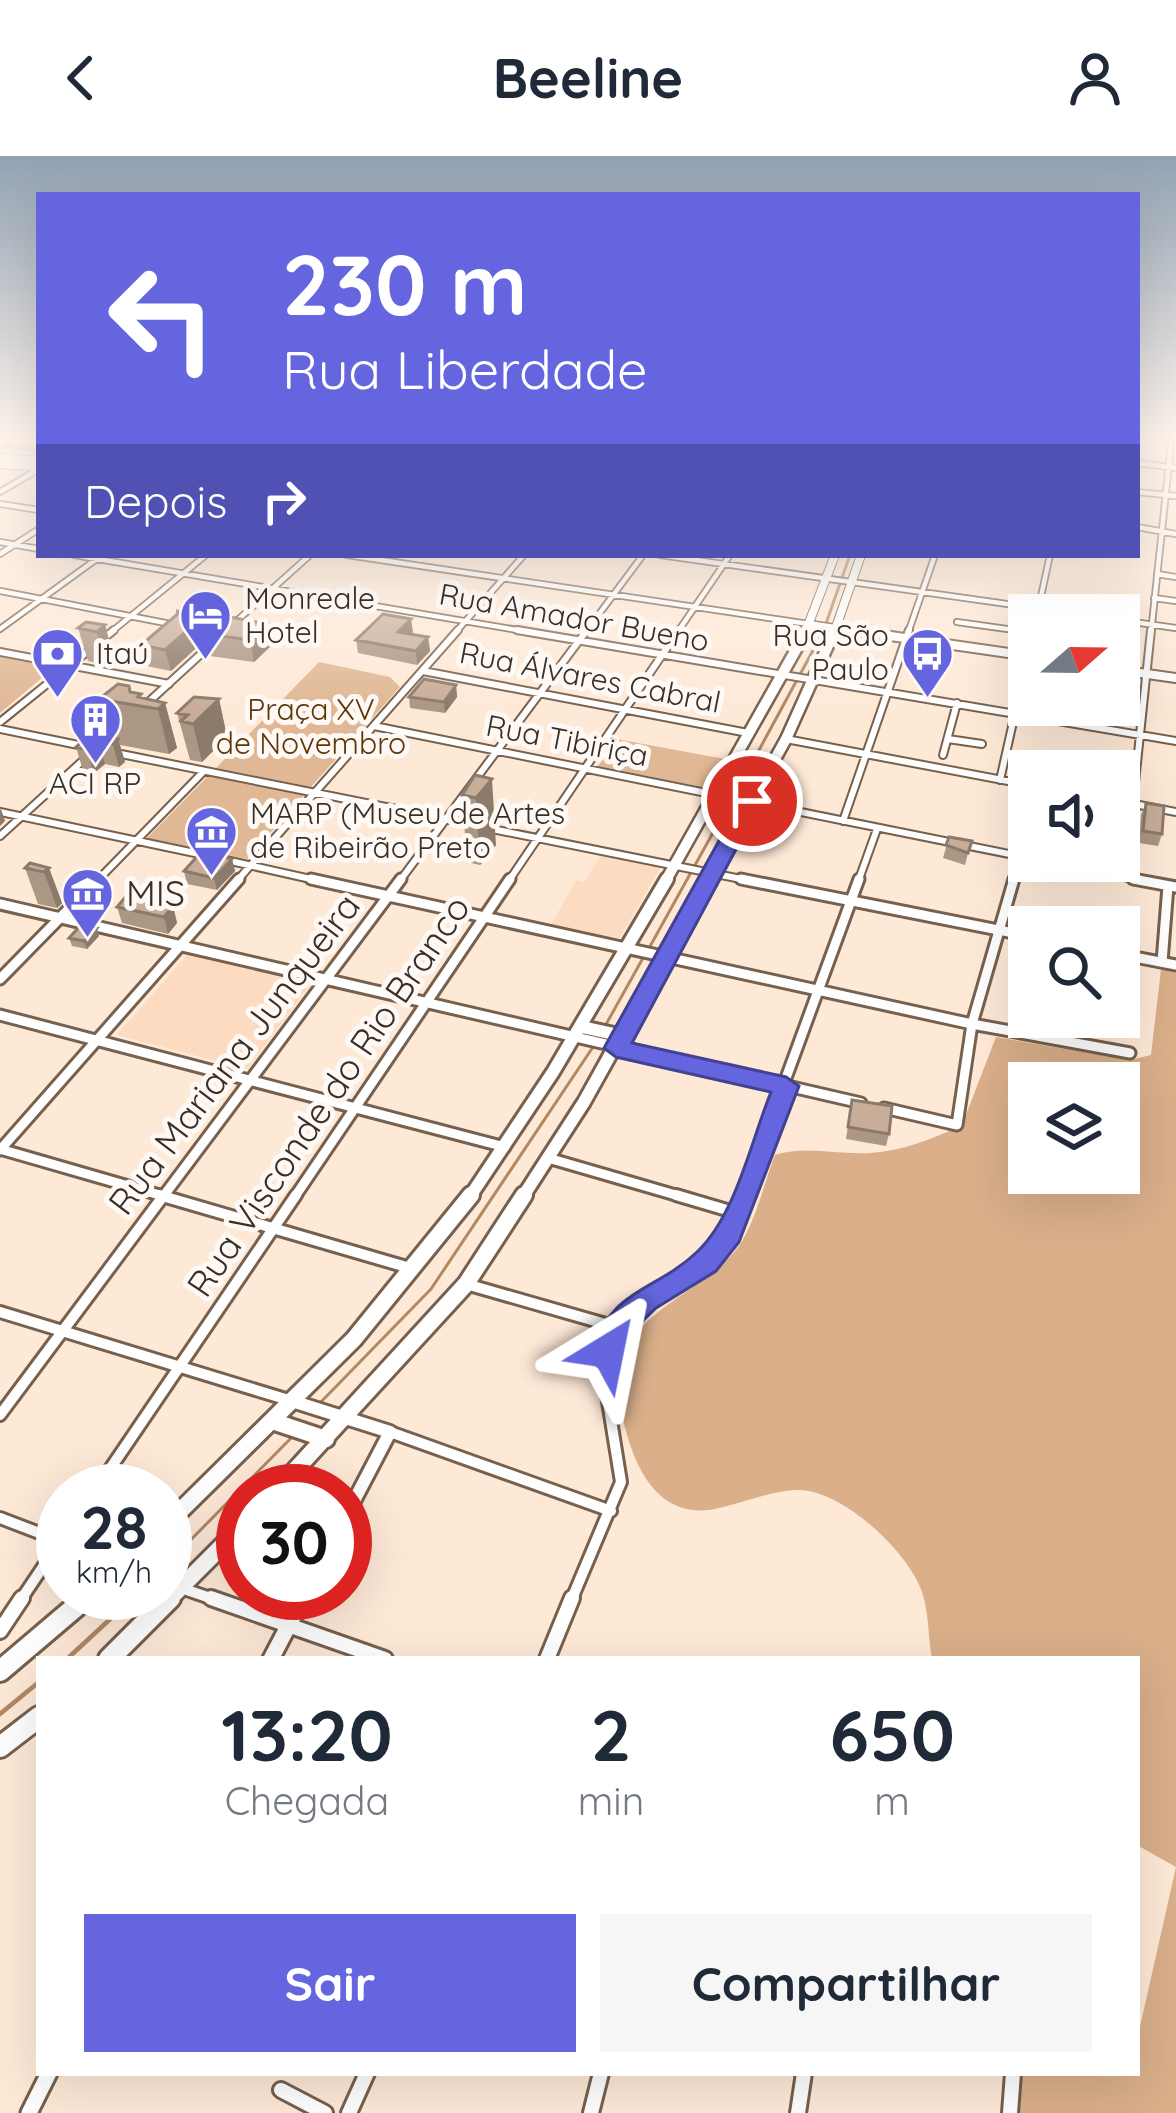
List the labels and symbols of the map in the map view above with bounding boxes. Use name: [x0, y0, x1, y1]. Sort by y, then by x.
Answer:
street label: Rua Amador Bueno: [436, 575, 712, 659]
place label: Monreale Hotel: [245, 579, 375, 651]
hotel icon: Monreale Hotel: [178, 588, 234, 662]
north arrow: [1008, 594, 1140, 726]
place label: Rua São Paulo: [773, 616, 889, 688]
bus stop icon: Rua São Paulo: [900, 625, 956, 699]
bank icon: Itaú: [29, 626, 85, 700]
street label: Rua Álvares Cabral: [456, 633, 724, 721]
place label: Itaú: [96, 634, 149, 672]
park label: Praça XV de Novembro: [216, 690, 406, 762]
building icon: ACI RP: [67, 691, 123, 765]
street label: Rua Tibiriça: [483, 706, 651, 774]
pin: [701, 750, 803, 852]
place label: ACI RP: [49, 764, 141, 802]
place label: MARP (Museu de Artes de Ribeirão Preto: [250, 794, 565, 866]
museum icon: MARP (Museu de Artes de Ribeirão Preto: [183, 803, 239, 877]
museum icon: MIS: [59, 865, 115, 939]
place label: MIS: [126, 870, 185, 915]
street label: Rua Mariana Junqueira: [98, 884, 369, 1223]
street label: Rua Visconde do Rio Branco: [176, 887, 479, 1305]
position arrow: [545, 1288, 671, 1414]
speed limit sign: 30: [216, 1464, 372, 1620]

